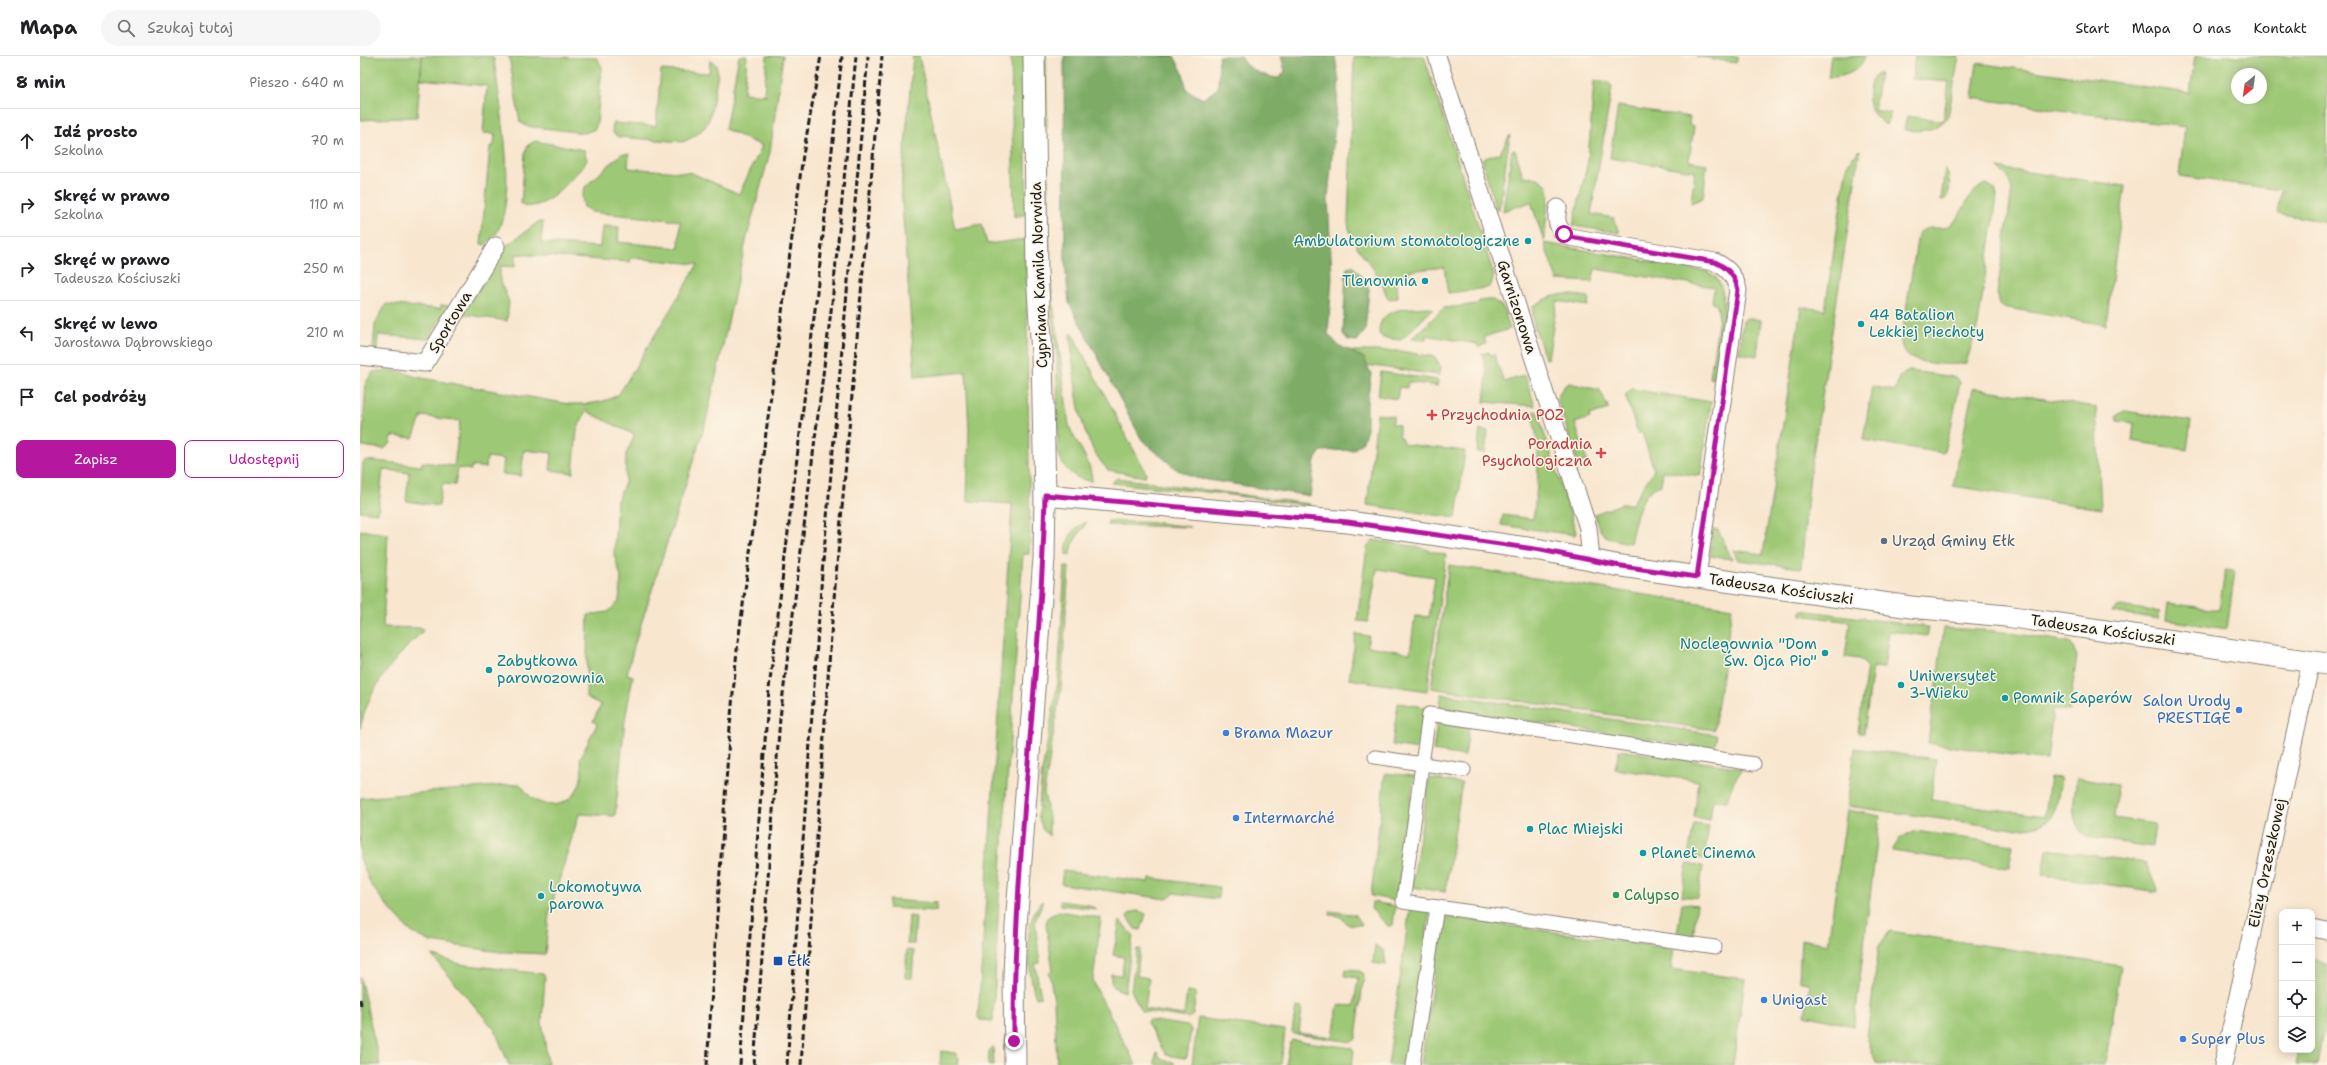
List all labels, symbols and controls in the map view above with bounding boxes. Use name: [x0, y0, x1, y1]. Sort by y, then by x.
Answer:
search box: [101, 10, 381, 46]
text: Mapa: [20, 15, 77, 40]
icon: search: [115, 17, 137, 39]
text: Szukaj tutaj: [147, 18, 233, 38]
text: Start: [2075, 19, 2110, 37]
text: Mapa: [2132, 19, 2170, 37]
text: O nas: [2192, 19, 2231, 37]
text: Kontakt: [2253, 19, 2307, 37]
north arrow: [2231, 68, 2267, 104]
text: 8 min: [16, 71, 66, 93]
text: Pieszo · 640 m: [250, 74, 344, 91]
text: Idź prosto: [54, 122, 138, 142]
icon: ahead: [16, 130, 38, 152]
text: 70 m: [310, 132, 344, 149]
text: Szkolna: [54, 142, 103, 159]
street label: Cypriana Kamila Norwida: [1026, 181, 1052, 369]
text: Skręć w prawo: [54, 186, 170, 206]
icon: right: [16, 194, 38, 216]
text: 110 m: [309, 196, 344, 213]
text: Szkolna: [54, 206, 103, 223]
route start: [1555, 225, 1573, 243]
place label: Ambulatorium stomatologiczne: [1293, 231, 1520, 251]
marker: Ambulatorium stomatologiczne: [1523, 236, 1533, 246]
text: Skręć w prawo: [54, 250, 170, 270]
street label: Garnizonowa: [1492, 257, 1542, 357]
icon: right: [16, 258, 38, 280]
text: 250 m: [303, 260, 344, 277]
text: Tadeusza Kościuszki: [54, 270, 181, 287]
place label: Tlenownia: [1342, 271, 1418, 291]
marker: Tlenownia: [1420, 276, 1430, 286]
street label: Sportowa: [424, 287, 477, 357]
place label: 44 Batalion Lekkiej Piechoty: [1869, 305, 1984, 342]
text: Skręć w lewo: [54, 314, 158, 334]
marker: 44 Batalion Lekkiej Piechoty: [1856, 319, 1866, 329]
icon: left: [16, 322, 38, 344]
text: 210 m: [306, 324, 344, 341]
text: Jarosława Dąbrowskiego: [54, 334, 213, 351]
icon: arrive: [16, 386, 38, 408]
text: Cel podróży: [54, 387, 146, 407]
place label: Przychodnia POZ: [1441, 405, 1564, 425]
marker: Przychodnia POZ: [1426, 409, 1438, 421]
place label: Poradnia Psychologiczna: [1482, 434, 1593, 471]
button: Zapisz: [16, 440, 176, 478]
button: Udostępnij: [184, 440, 344, 478]
marker: Poradnia Psychologiczna: [1595, 447, 1607, 459]
place label: Urząd Gminy Ełk: [1892, 531, 2015, 551]
marker: Urząd Gminy Ełk: [1879, 536, 1889, 546]
street label: Tadeusza Kościuszki: [1707, 569, 1855, 609]
street label: Tadeusza Kościuszki: [2029, 610, 2177, 650]
place label: Noclegownia "Dom Św. Ojca Pio": [1680, 634, 1817, 671]
marker: Noclegownia "Dom Św. Ojca Pio": [1820, 648, 1830, 658]
place label: Zabytkowa parowozownia: [497, 651, 605, 688]
marker: Zabytkowa parowozownia: [484, 665, 494, 675]
place label: Uniwersytet 3-Wieku: [1909, 666, 1996, 703]
marker: Uniwersytet 3-Wieku: [1896, 680, 1906, 690]
place label: Pomnik Saperów: [2013, 688, 2132, 708]
place label: Salon Urody PRESTIGE: [2143, 691, 2231, 728]
marker: Pomnik Saperów: [2000, 693, 2010, 703]
marker: Salon Urody PRESTIGE: [2234, 705, 2244, 715]
place label: Brama Mazur: [1234, 723, 1333, 743]
marker: Brama Mazur: [1221, 728, 1231, 738]
street label: Elizy Orzeszkowej: [2244, 797, 2290, 929]
place label: Intermarché: [1244, 808, 1335, 828]
marker: Intermarché: [1231, 813, 1241, 823]
place label: Plac Miejski: [1538, 819, 1623, 839]
marker: Plac Miejski: [1525, 824, 1535, 834]
place label: Planet Cinema: [1651, 843, 1756, 863]
marker: Planet Cinema: [1638, 848, 1648, 858]
place label: Lokomotywa parowa: [549, 877, 642, 914]
place label: Calypso: [1624, 885, 1680, 905]
marker: Calypso: [1611, 890, 1621, 900]
marker: Lokomotywa parowa: [536, 891, 546, 901]
map controls: [2279, 909, 2315, 1053]
button: +: [2279, 909, 2315, 945]
button: −: [2279, 945, 2315, 981]
place label: Ełk: [787, 951, 810, 971]
marker: Ełk: [772, 955, 784, 967]
button: locate: [2279, 981, 2315, 1017]
place label: Unigast: [1772, 990, 1827, 1010]
marker: Unigast: [1759, 995, 1769, 1005]
button: layers: [2279, 1017, 2315, 1053]
place label: Super Plus: [2191, 1029, 2265, 1049]
route end: [1005, 1032, 1023, 1050]
marker: Super Plus: [2178, 1034, 2188, 1044]

